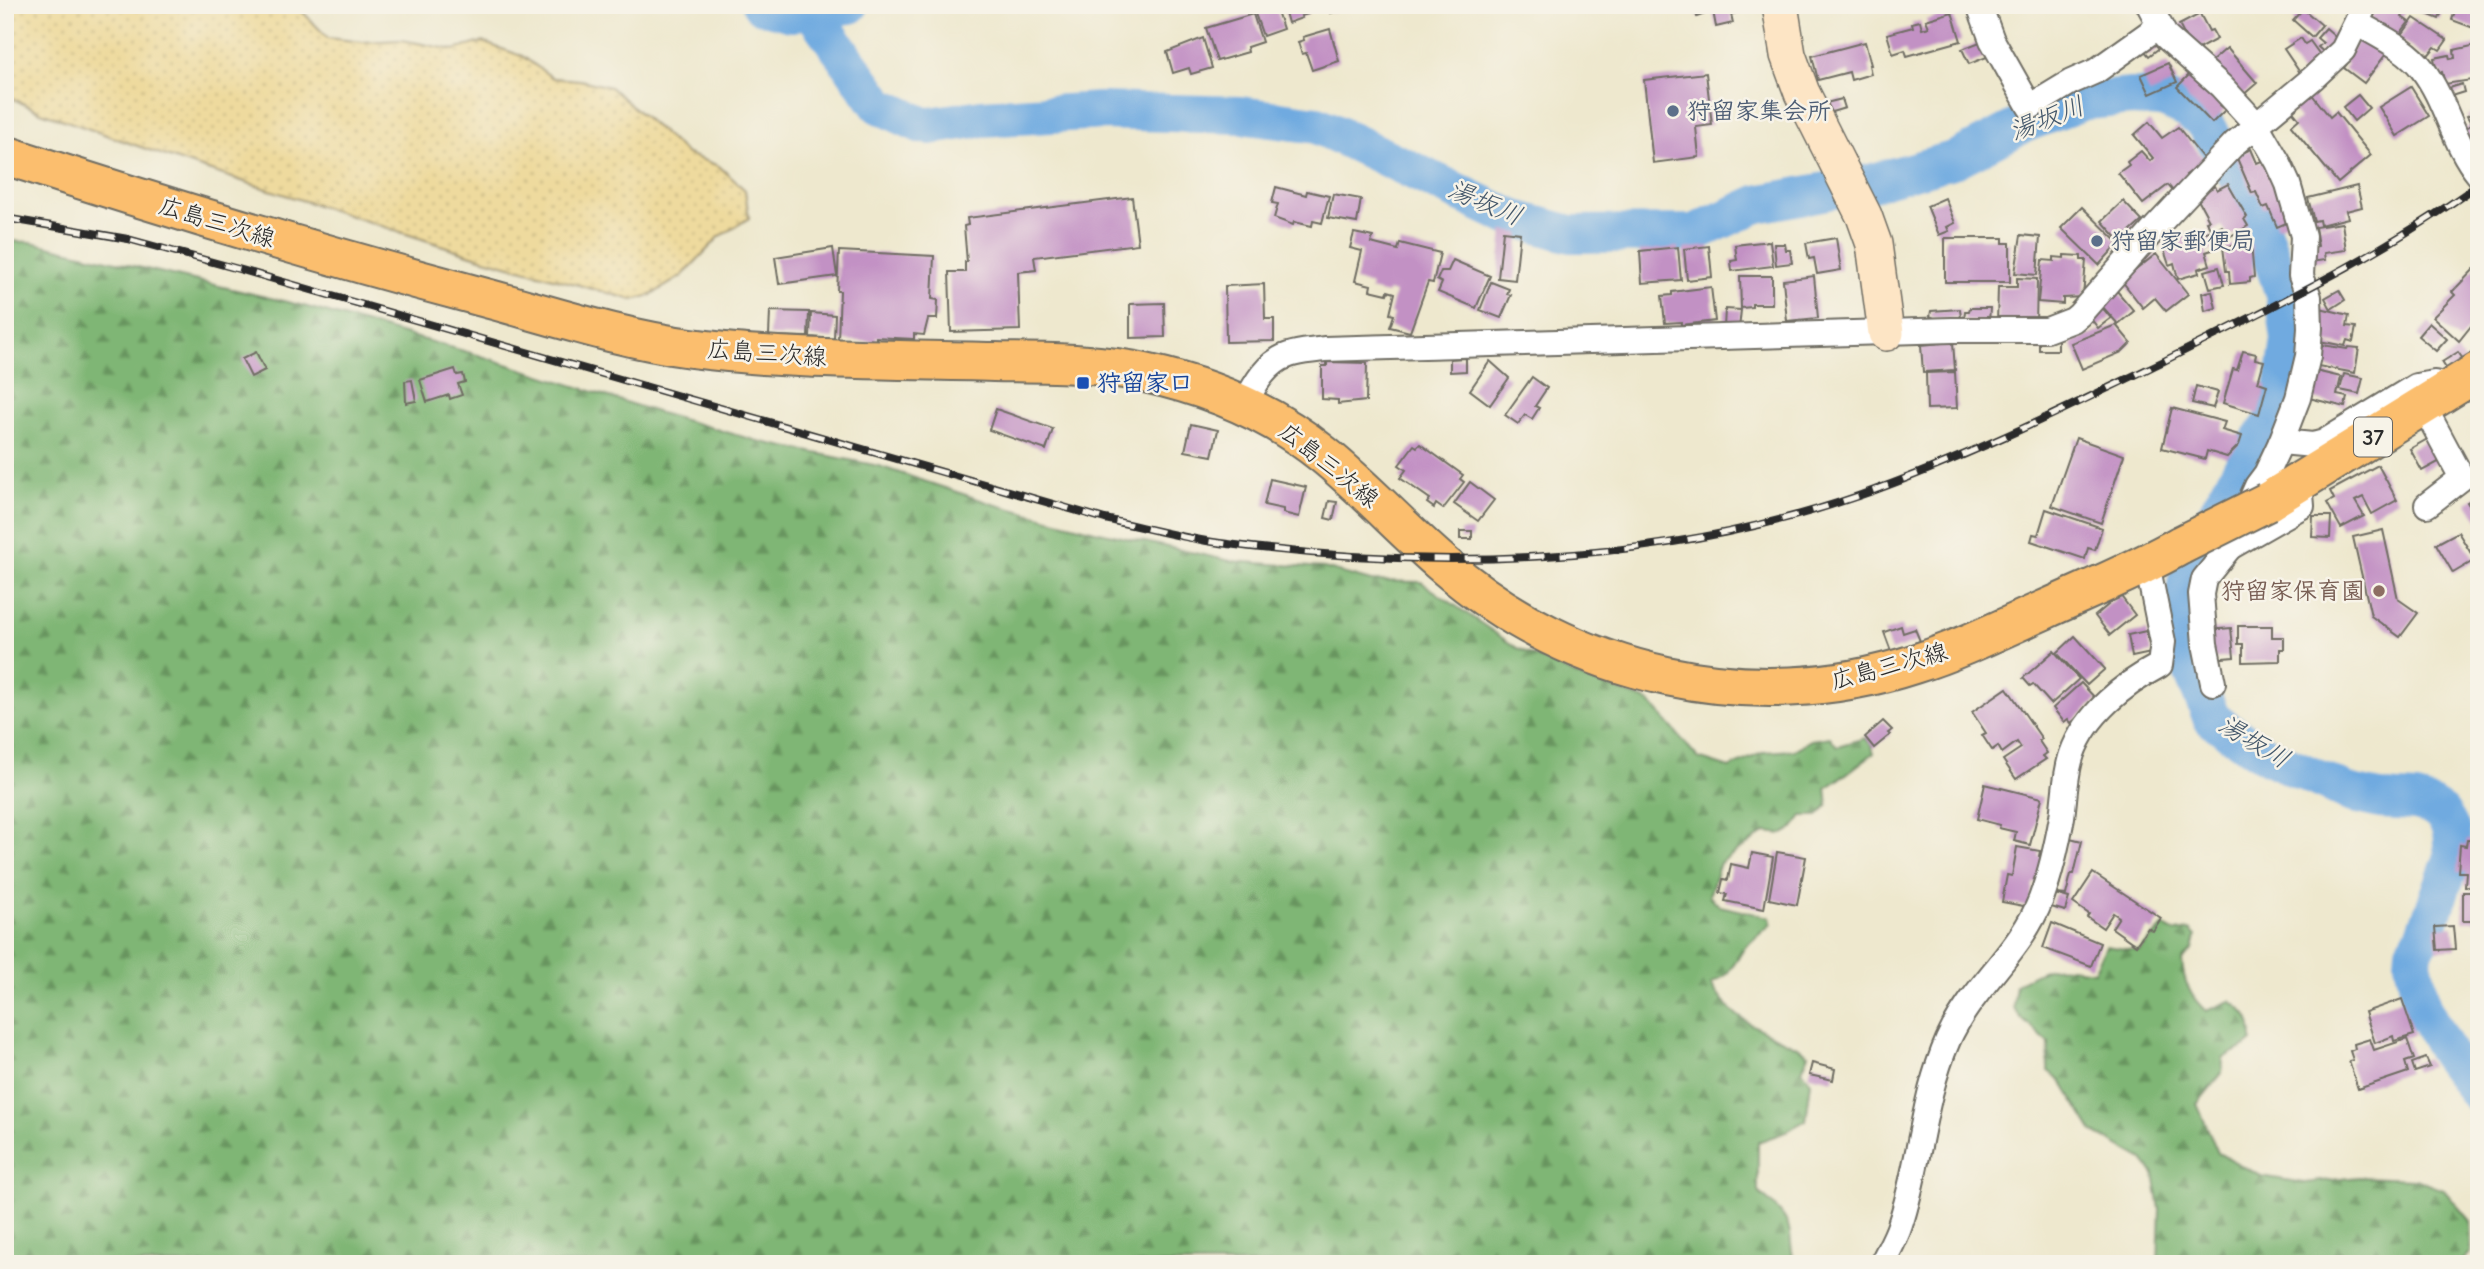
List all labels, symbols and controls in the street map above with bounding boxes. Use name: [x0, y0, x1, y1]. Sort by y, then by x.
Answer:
water label: 湯坂川: [2005, 91, 2089, 147]
place label: 狩留家集会所: [1687, 97, 1831, 125]
marker: 狩留家集会所: [1665, 103, 1681, 119]
water label: 湯坂川: [1443, 174, 1527, 232]
street label: 広島三次線: [156, 191, 278, 253]
place label: 狩留家郵便局: [2111, 227, 2255, 255]
marker: 狩留家郵便局: [2089, 233, 2105, 249]
street label: 広島三次線: [706, 335, 828, 371]
place label: 狩留家口: [1097, 369, 1193, 397]
marker: 狩留家口: [1075, 375, 1091, 391]
street label: 広島三次線: [1274, 416, 1384, 514]
road number: 37: [2354, 418, 2392, 457]
place label: 狩留家保育園: [2221, 577, 2365, 605]
marker: 狩留家保育園: [2371, 583, 2387, 599]
street label: 広島三次線: [1827, 637, 1951, 695]
water label: 湯坂川: [2213, 709, 2295, 775]

